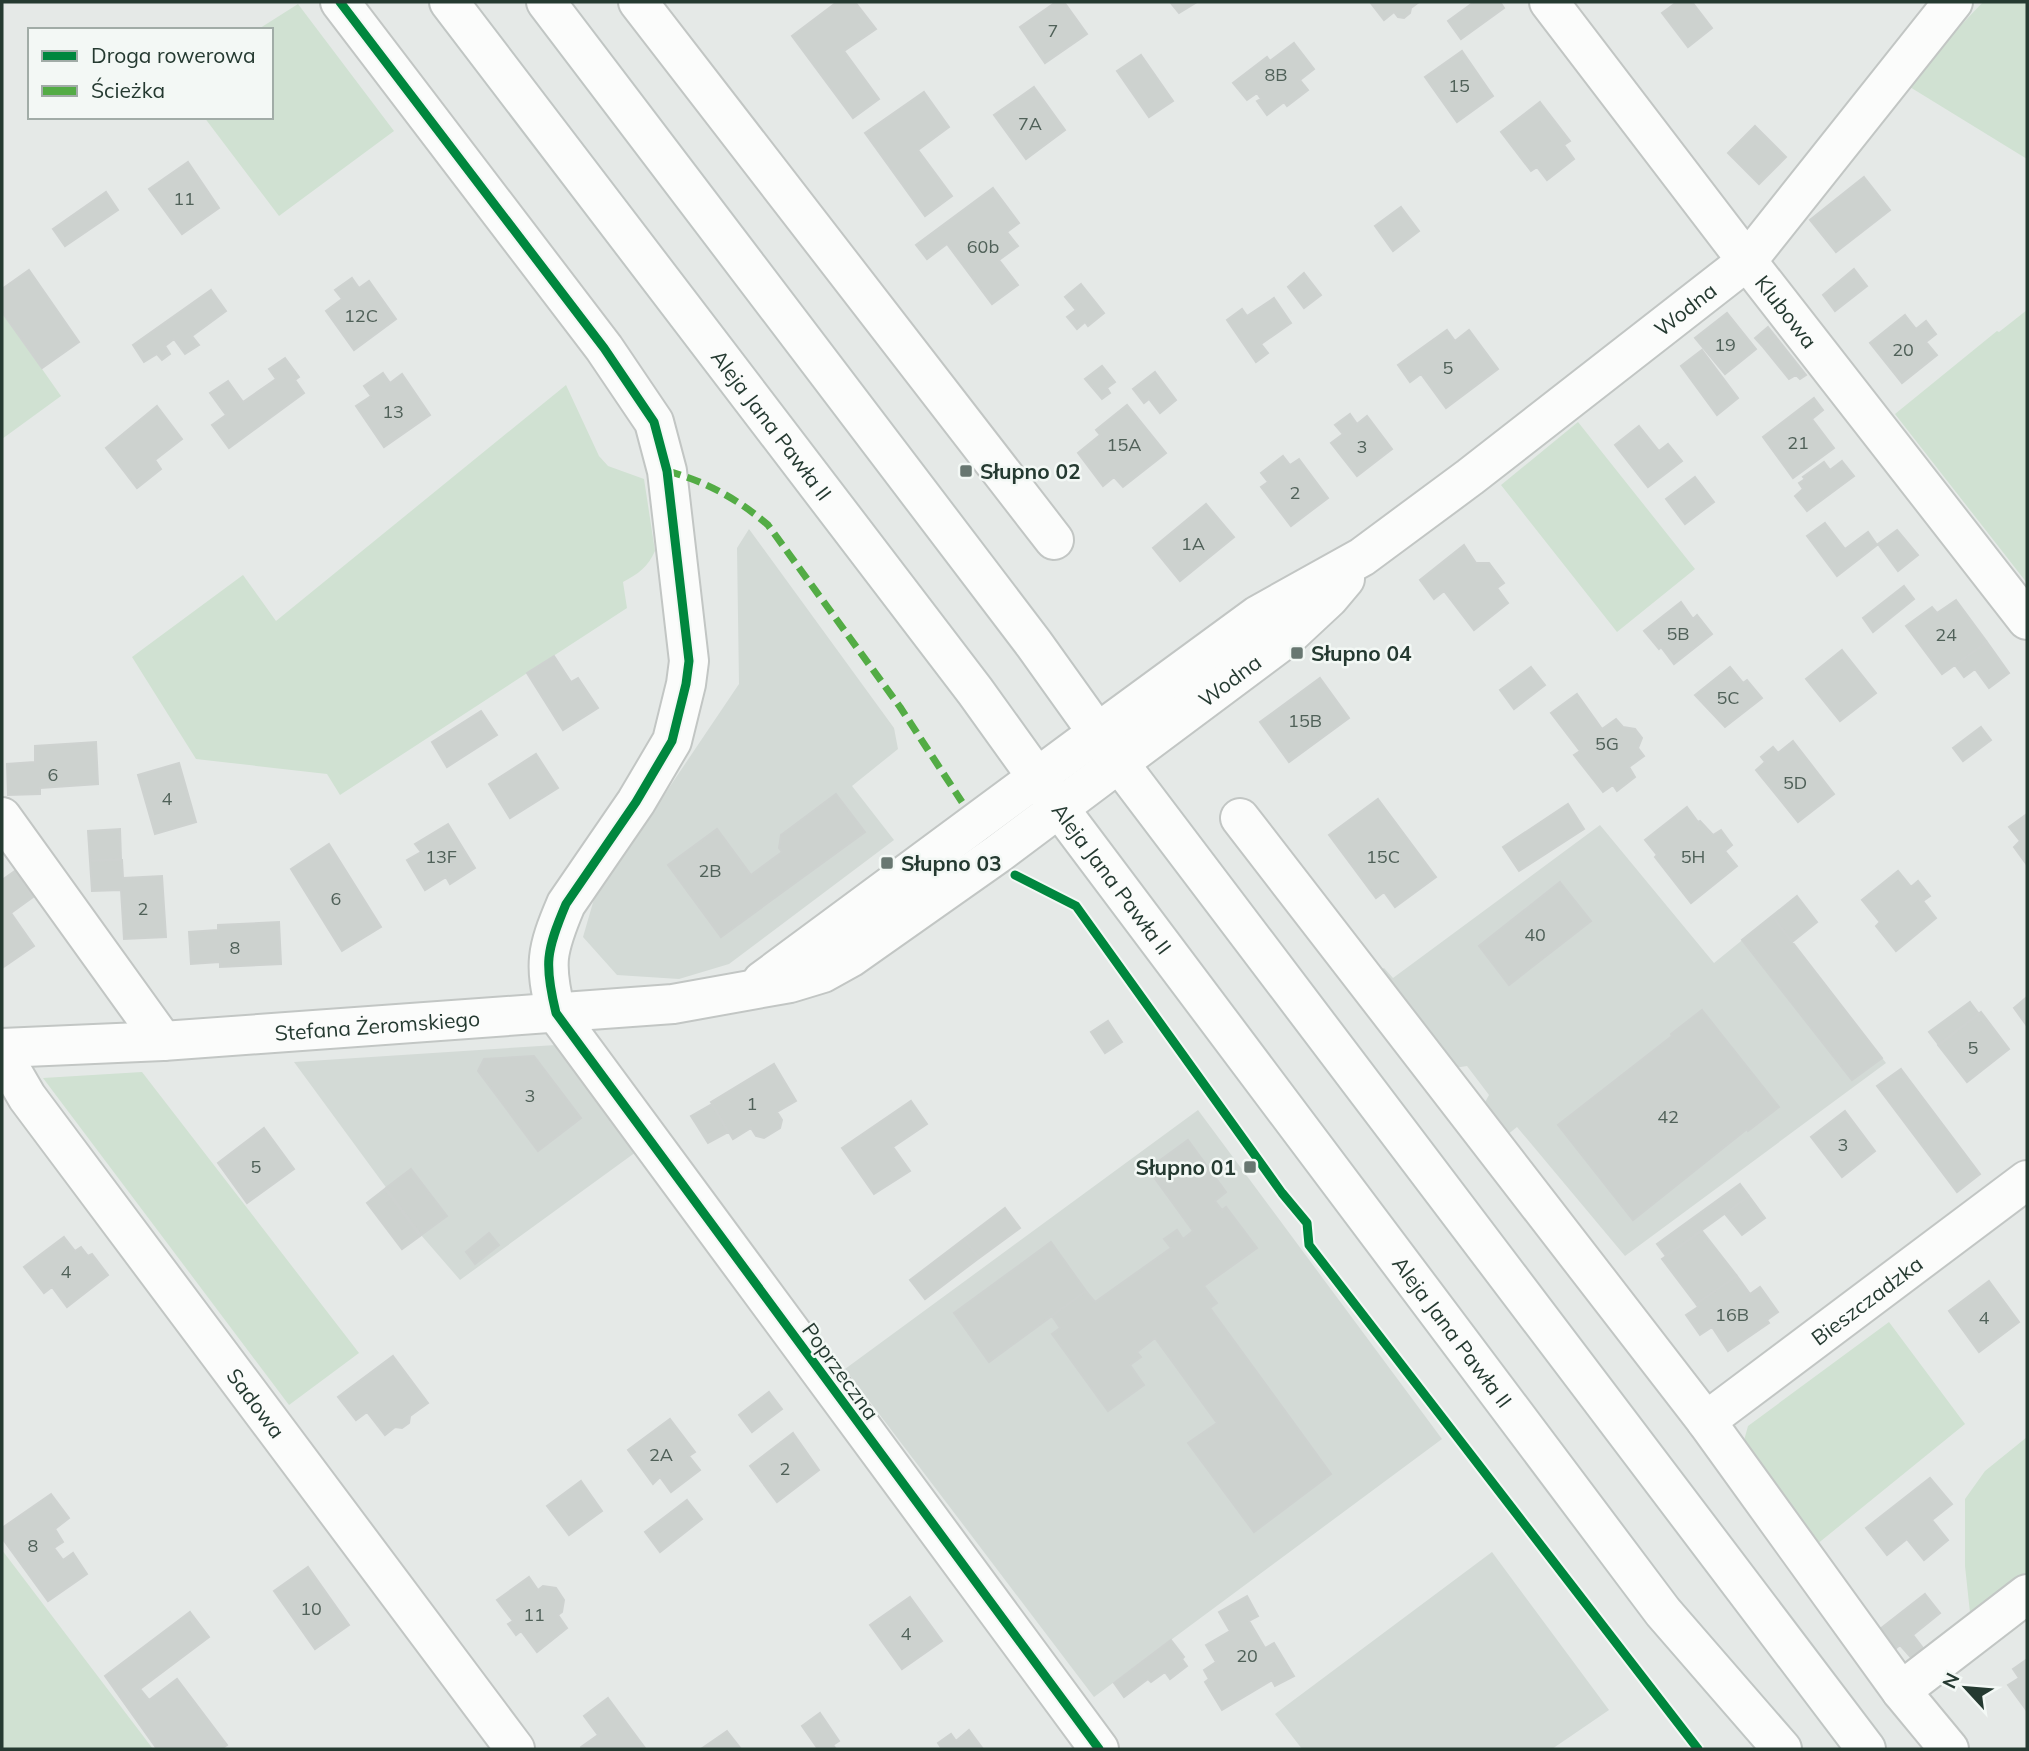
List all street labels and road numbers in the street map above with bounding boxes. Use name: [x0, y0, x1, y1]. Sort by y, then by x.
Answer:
street label: Klubowa: [1750, 270, 1823, 353]
street label: Wodna: [1649, 277, 1721, 341]
street label: Aleja Jana Pawła II: [706, 344, 838, 505]
street label: Wodna: [1193, 649, 1266, 712]
street label: Aleja Jana Pawła II: [1047, 798, 1177, 959]
street label: Stefana Żeromskiego: [274, 1005, 481, 1046]
street label: Bieszczadzka: [1806, 1250, 1927, 1350]
street label: Aleja Jana Pawła II: [1387, 1251, 1518, 1413]
street label: Poprzeczna: [797, 1317, 885, 1425]
street label: Sadowa: [221, 1363, 291, 1443]

